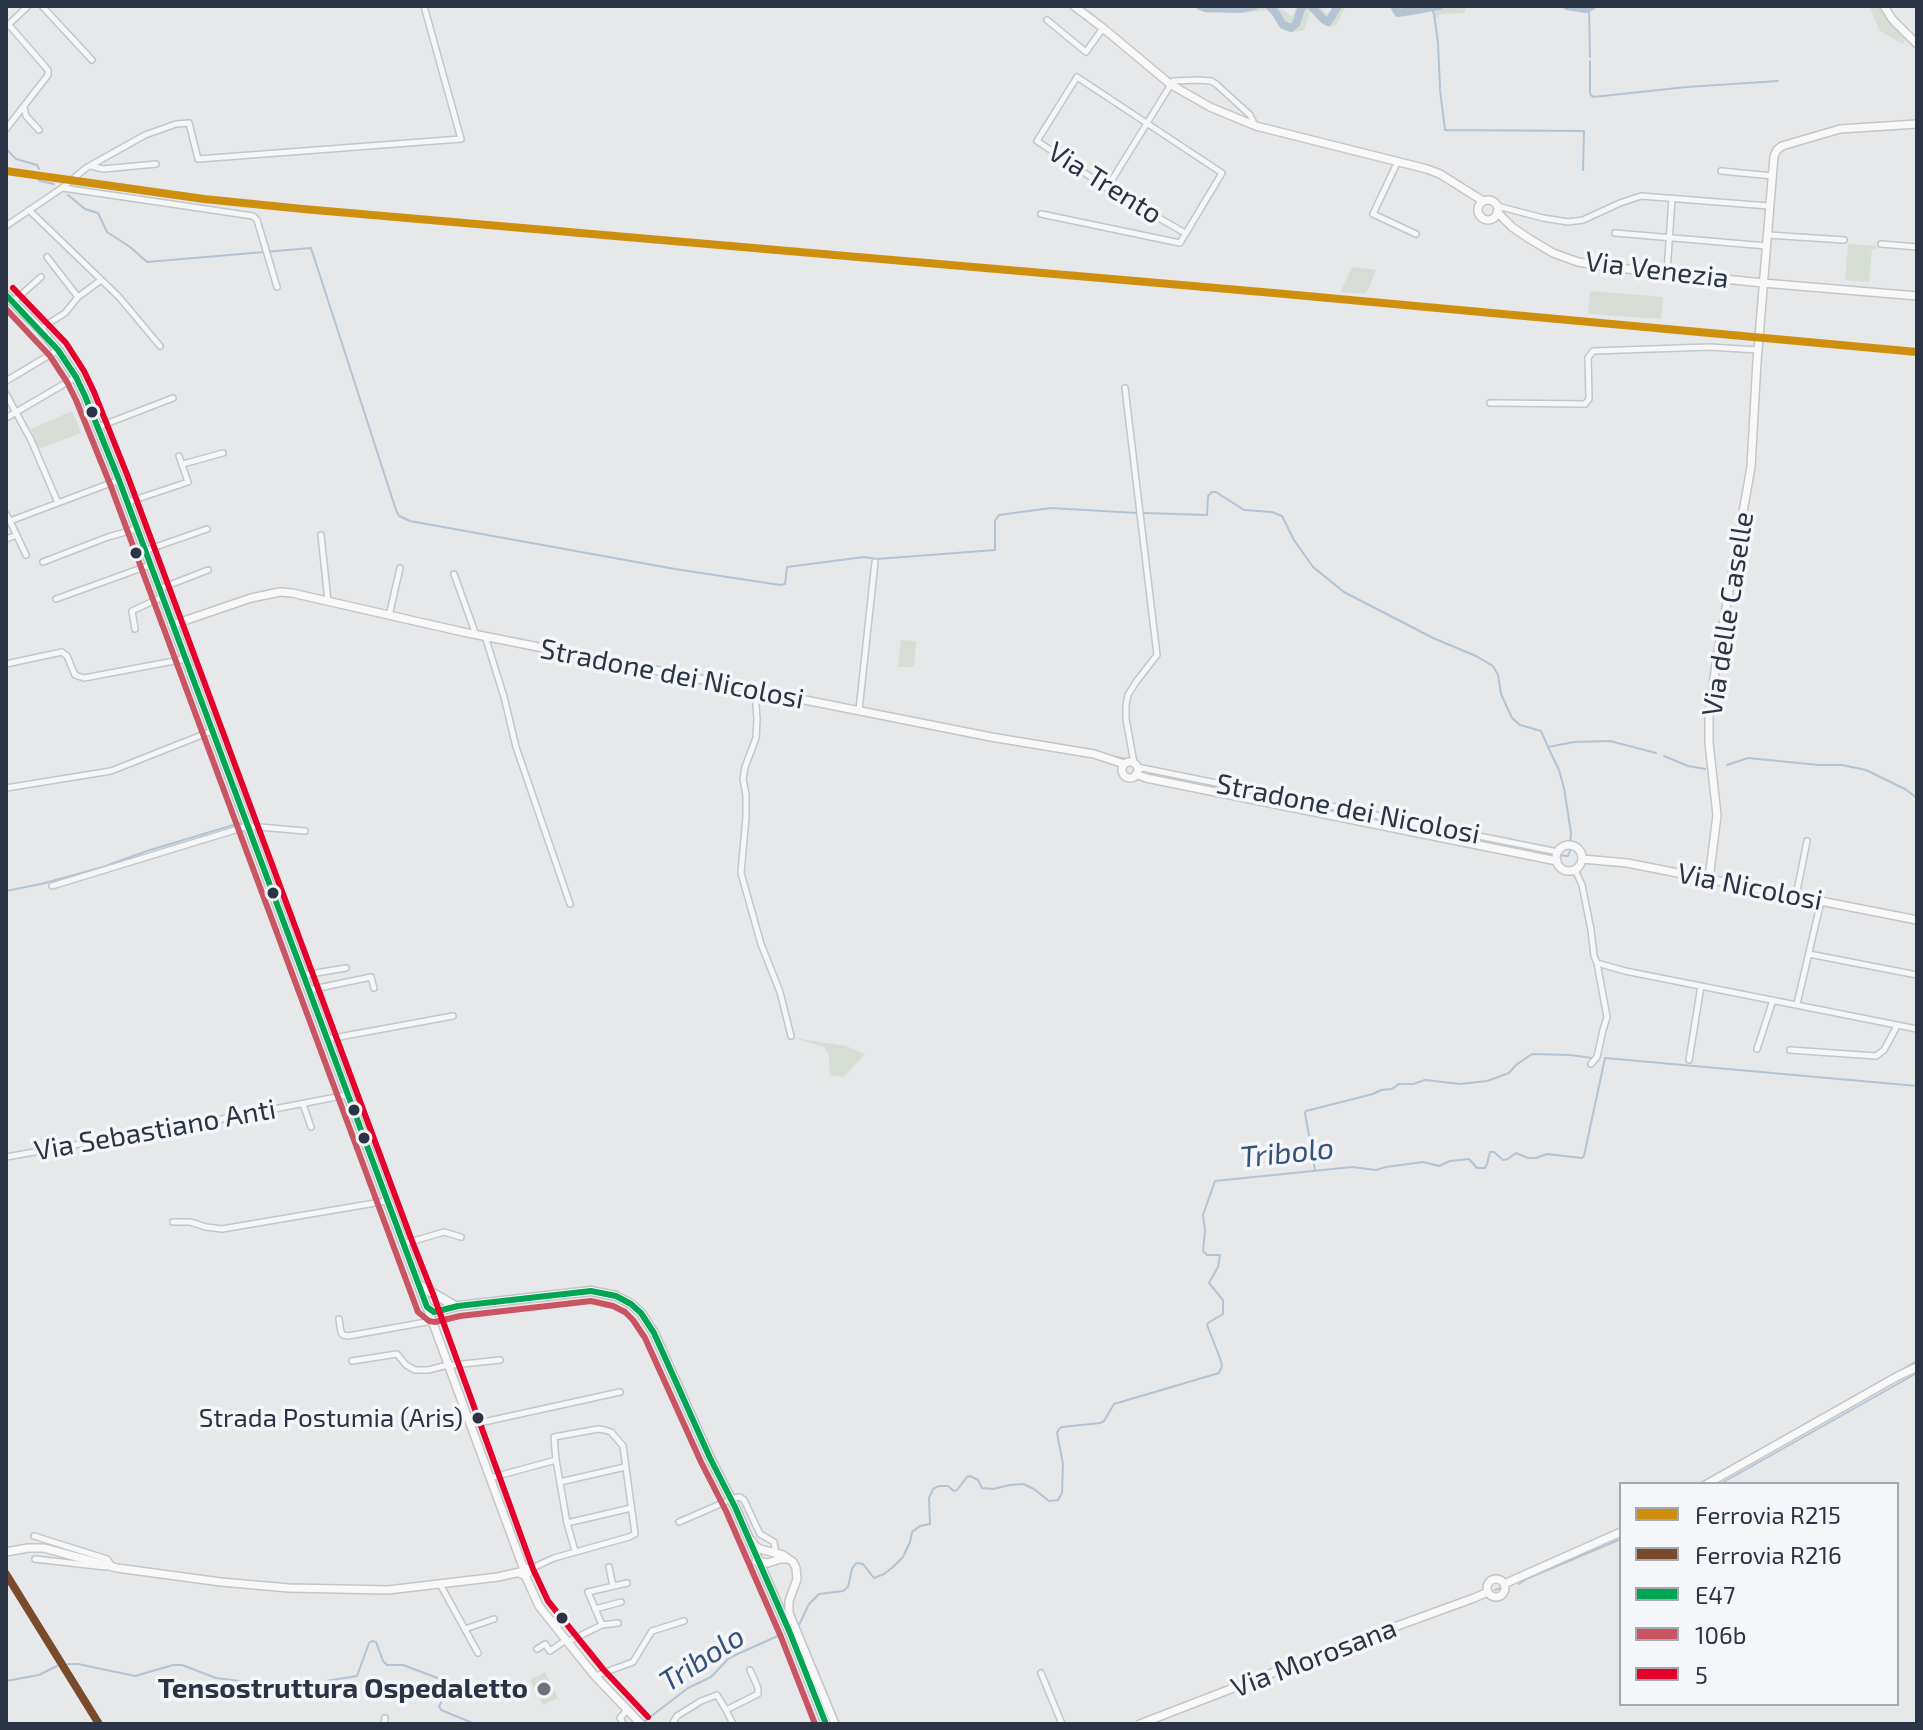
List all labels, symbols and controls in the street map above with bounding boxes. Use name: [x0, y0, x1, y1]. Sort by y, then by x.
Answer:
street label: Via Trento: [1042, 135, 1168, 231]
street label: Via Venezia: [1583, 245, 1731, 295]
unlabelled marker: [84, 404, 100, 420]
street label: Via delle Caselle: [1695, 509, 1761, 719]
unlabelled marker: [128, 545, 144, 561]
street label: Stradone dei Nicolosi: [537, 632, 807, 716]
street label: Stradone dei Nicolosi: [1213, 767, 1483, 851]
street label: Via Nicolosi: [1675, 856, 1825, 918]
unlabelled marker: [265, 885, 281, 901]
street label: Via Sebastiano Anti: [32, 1092, 278, 1168]
unlabelled marker: [346, 1102, 362, 1118]
unlabelled marker: [356, 1130, 372, 1146]
water label: Tribolo: [1238, 1130, 1336, 1176]
place label: Strada Postumia (Aris): [199, 1402, 463, 1434]
marker: Strada Postumia (Aris): [470, 1410, 486, 1426]
legend: [1619, 1482, 1899, 1706]
text: Ferrovia R215: [1695, 1500, 1841, 1529]
text: Ferrovia R216: [1695, 1540, 1842, 1569]
text: E47: [1695, 1580, 1735, 1609]
unlabelled marker: [554, 1610, 570, 1626]
street label: Via Morosana: [1227, 1611, 1401, 1705]
water label: Tribolo: [653, 1618, 751, 1700]
text: 106b: [1695, 1620, 1746, 1649]
text: 5: [1695, 1660, 1708, 1689]
place label: Tensostruttura Ospedaletto: [158, 1672, 528, 1706]
marker: Tensostruttura Ospedaletto: [535, 1680, 553, 1698]

